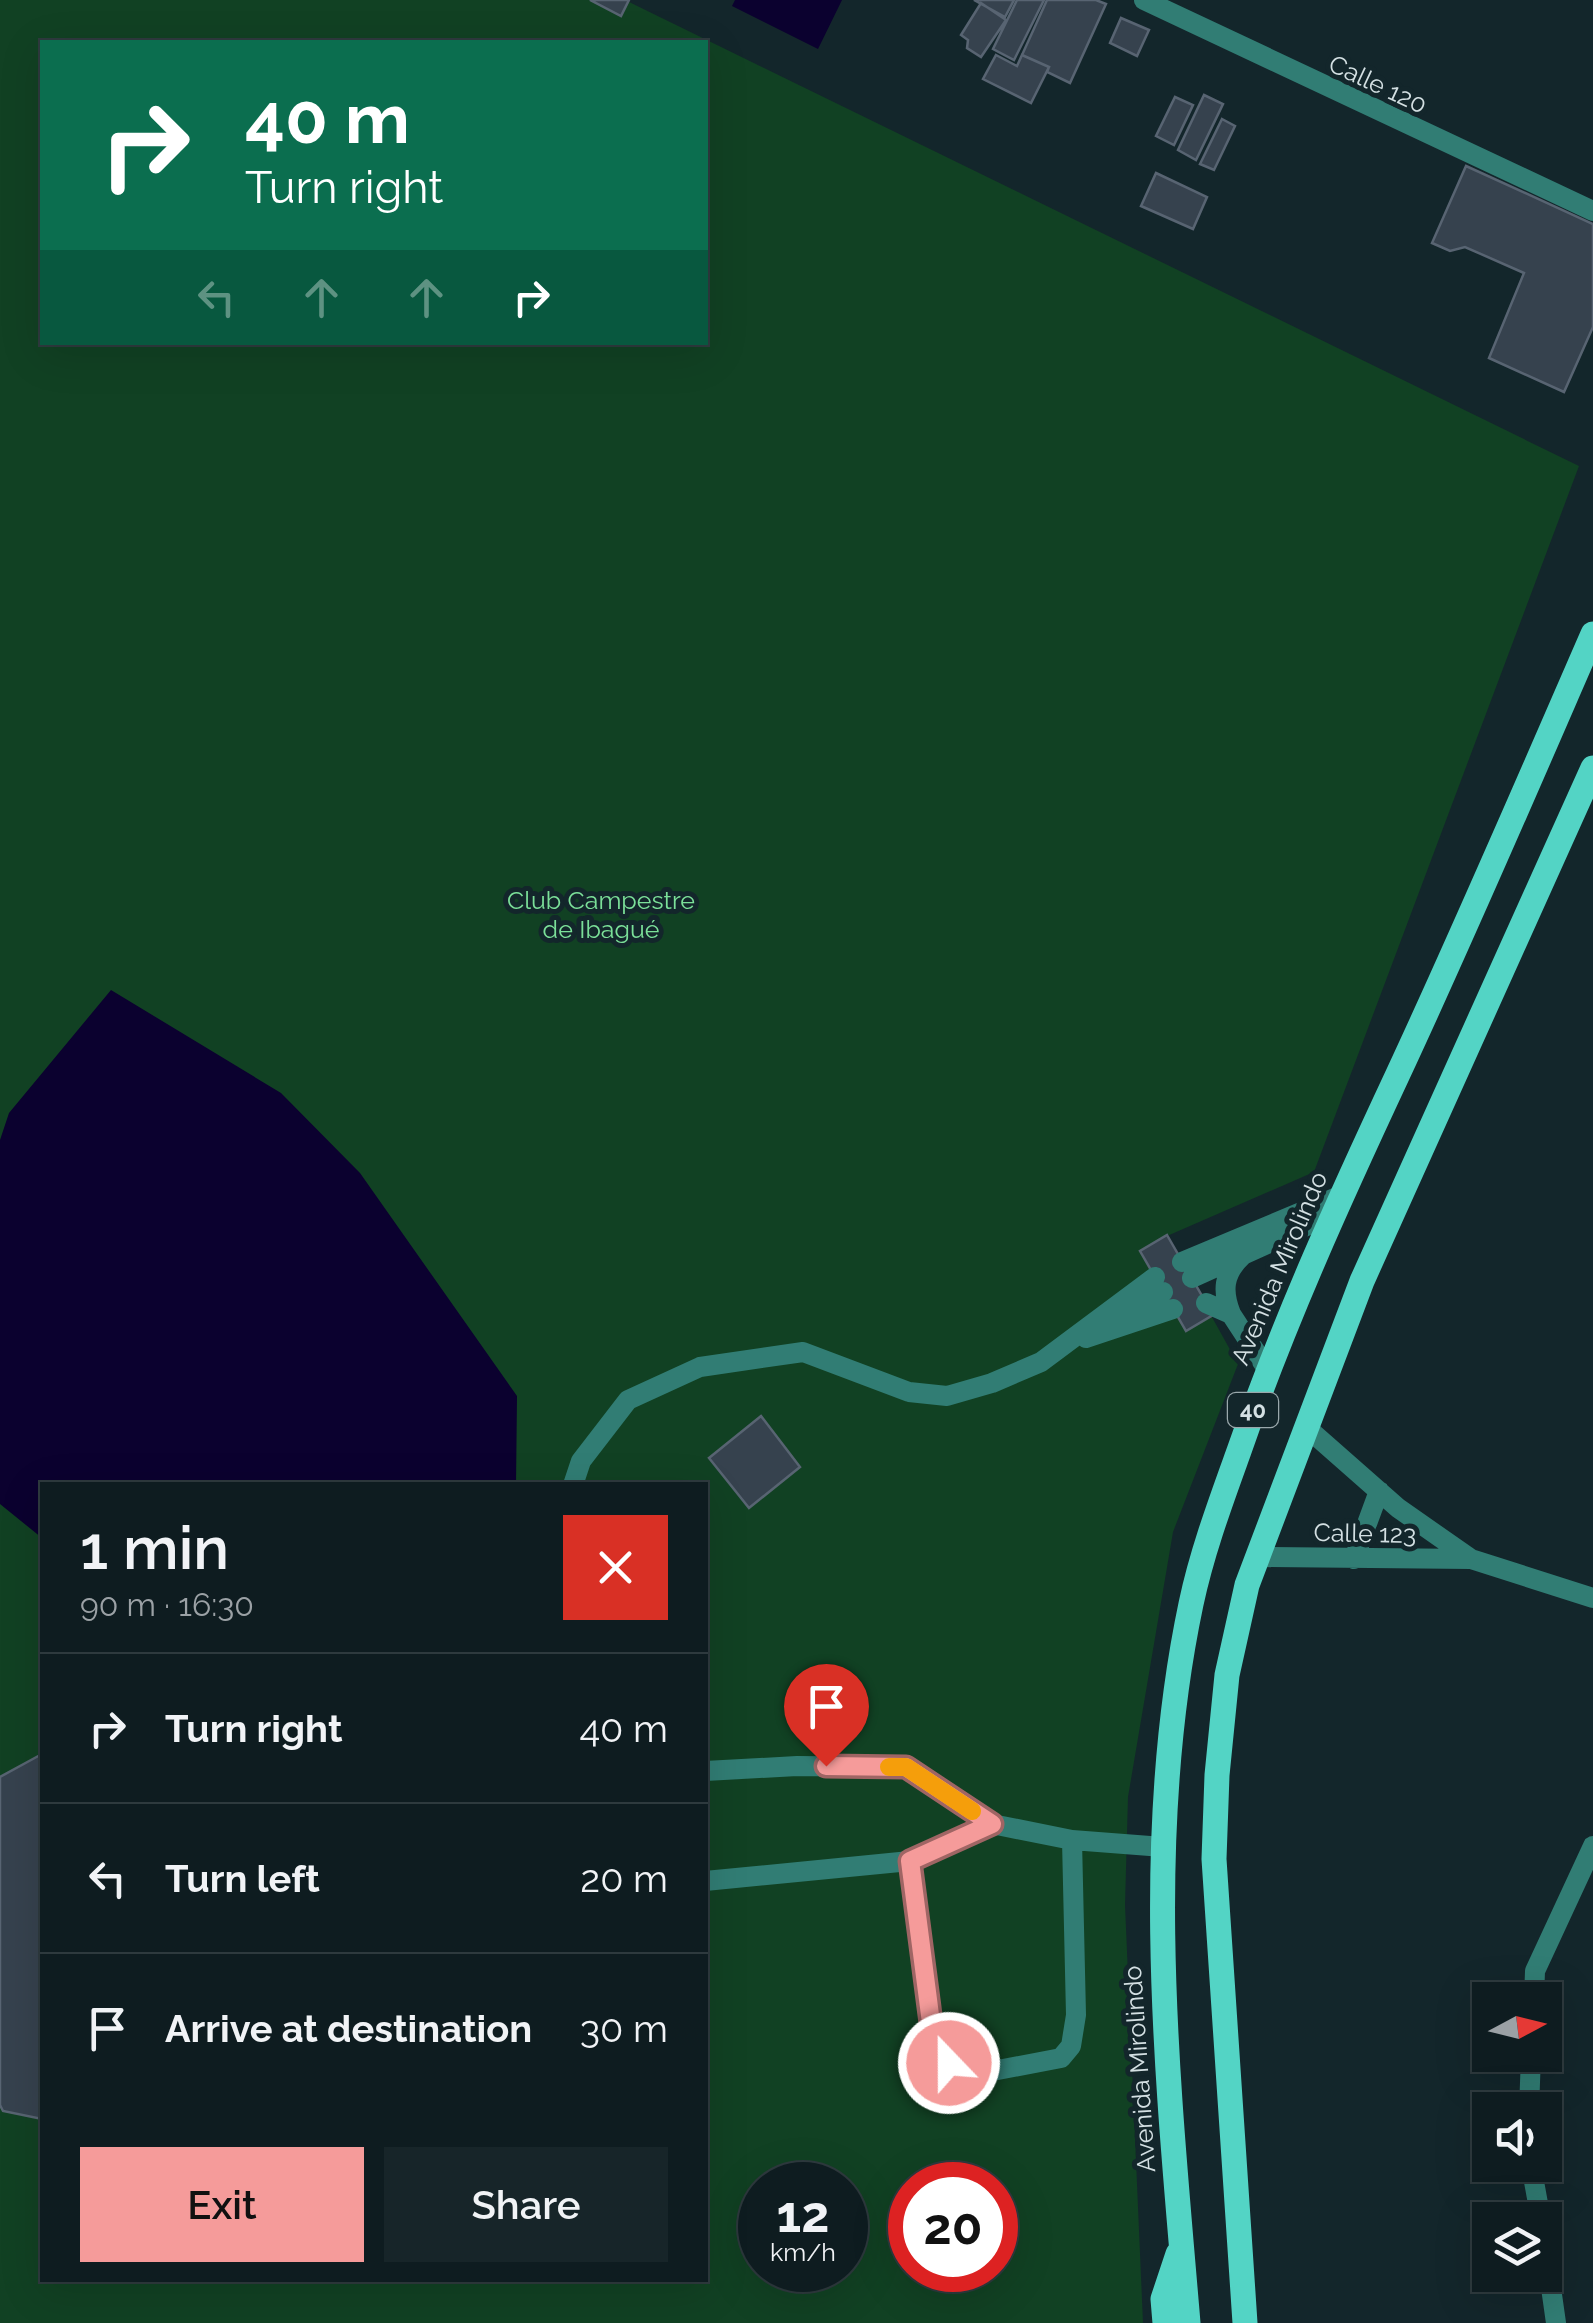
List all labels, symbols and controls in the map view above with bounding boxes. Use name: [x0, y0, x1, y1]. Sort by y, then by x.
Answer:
street label: Calle 120: [1324, 48, 1432, 120]
text: 40 m: [245, 77, 410, 159]
icon: right: [80, 80, 210, 210]
text: Turn right: [245, 161, 443, 214]
icon: left: [189, 270, 244, 325]
icon: ahead: [294, 270, 349, 325]
icon: ahead: [399, 270, 454, 325]
icon: right: [504, 270, 559, 325]
park label: Club Campestre de Ibagué: [507, 885, 695, 944]
street label: Avenida Mirolindo: [1225, 1167, 1333, 1369]
road number: 40: [1228, 1393, 1278, 1427]
text: 1 min: [80, 1513, 229, 1583]
button: close: [563, 1515, 668, 1620]
street label: Calle 123: [1313, 1517, 1417, 1549]
text: 90 m · 16:30: [80, 1586, 254, 1623]
pin: [784, 1664, 869, 1767]
icon: arrive: [799, 1679, 854, 1734]
icon: right: [80, 1701, 135, 1756]
text: Turn right: [165, 1706, 342, 1751]
text: 40 m: [579, 1706, 668, 1751]
icon: left: [80, 1851, 135, 1906]
text: Turn left: [165, 1856, 320, 1901]
text: 20 m: [580, 1856, 668, 1901]
street label: Avenida Mirolindo: [1117, 1965, 1161, 2173]
north arrow: [1472, 1982, 1562, 2072]
map controls: [1472, 1982, 1562, 2292]
icon: arrive: [80, 2001, 135, 2056]
text: Arrive at destination: [165, 2006, 532, 2051]
text: 30 m: [580, 2006, 668, 2051]
position arrow: [897, 2011, 1001, 2115]
button: sound: [1472, 2092, 1562, 2182]
button: Exit: [80, 2147, 364, 2262]
button: Share: [384, 2147, 668, 2262]
speed limit sign: 20: [888, 2162, 1018, 2292]
text: 12: [777, 2185, 829, 2244]
button: layers: [1472, 2202, 1562, 2292]
text: km/h: [770, 2237, 836, 2267]

